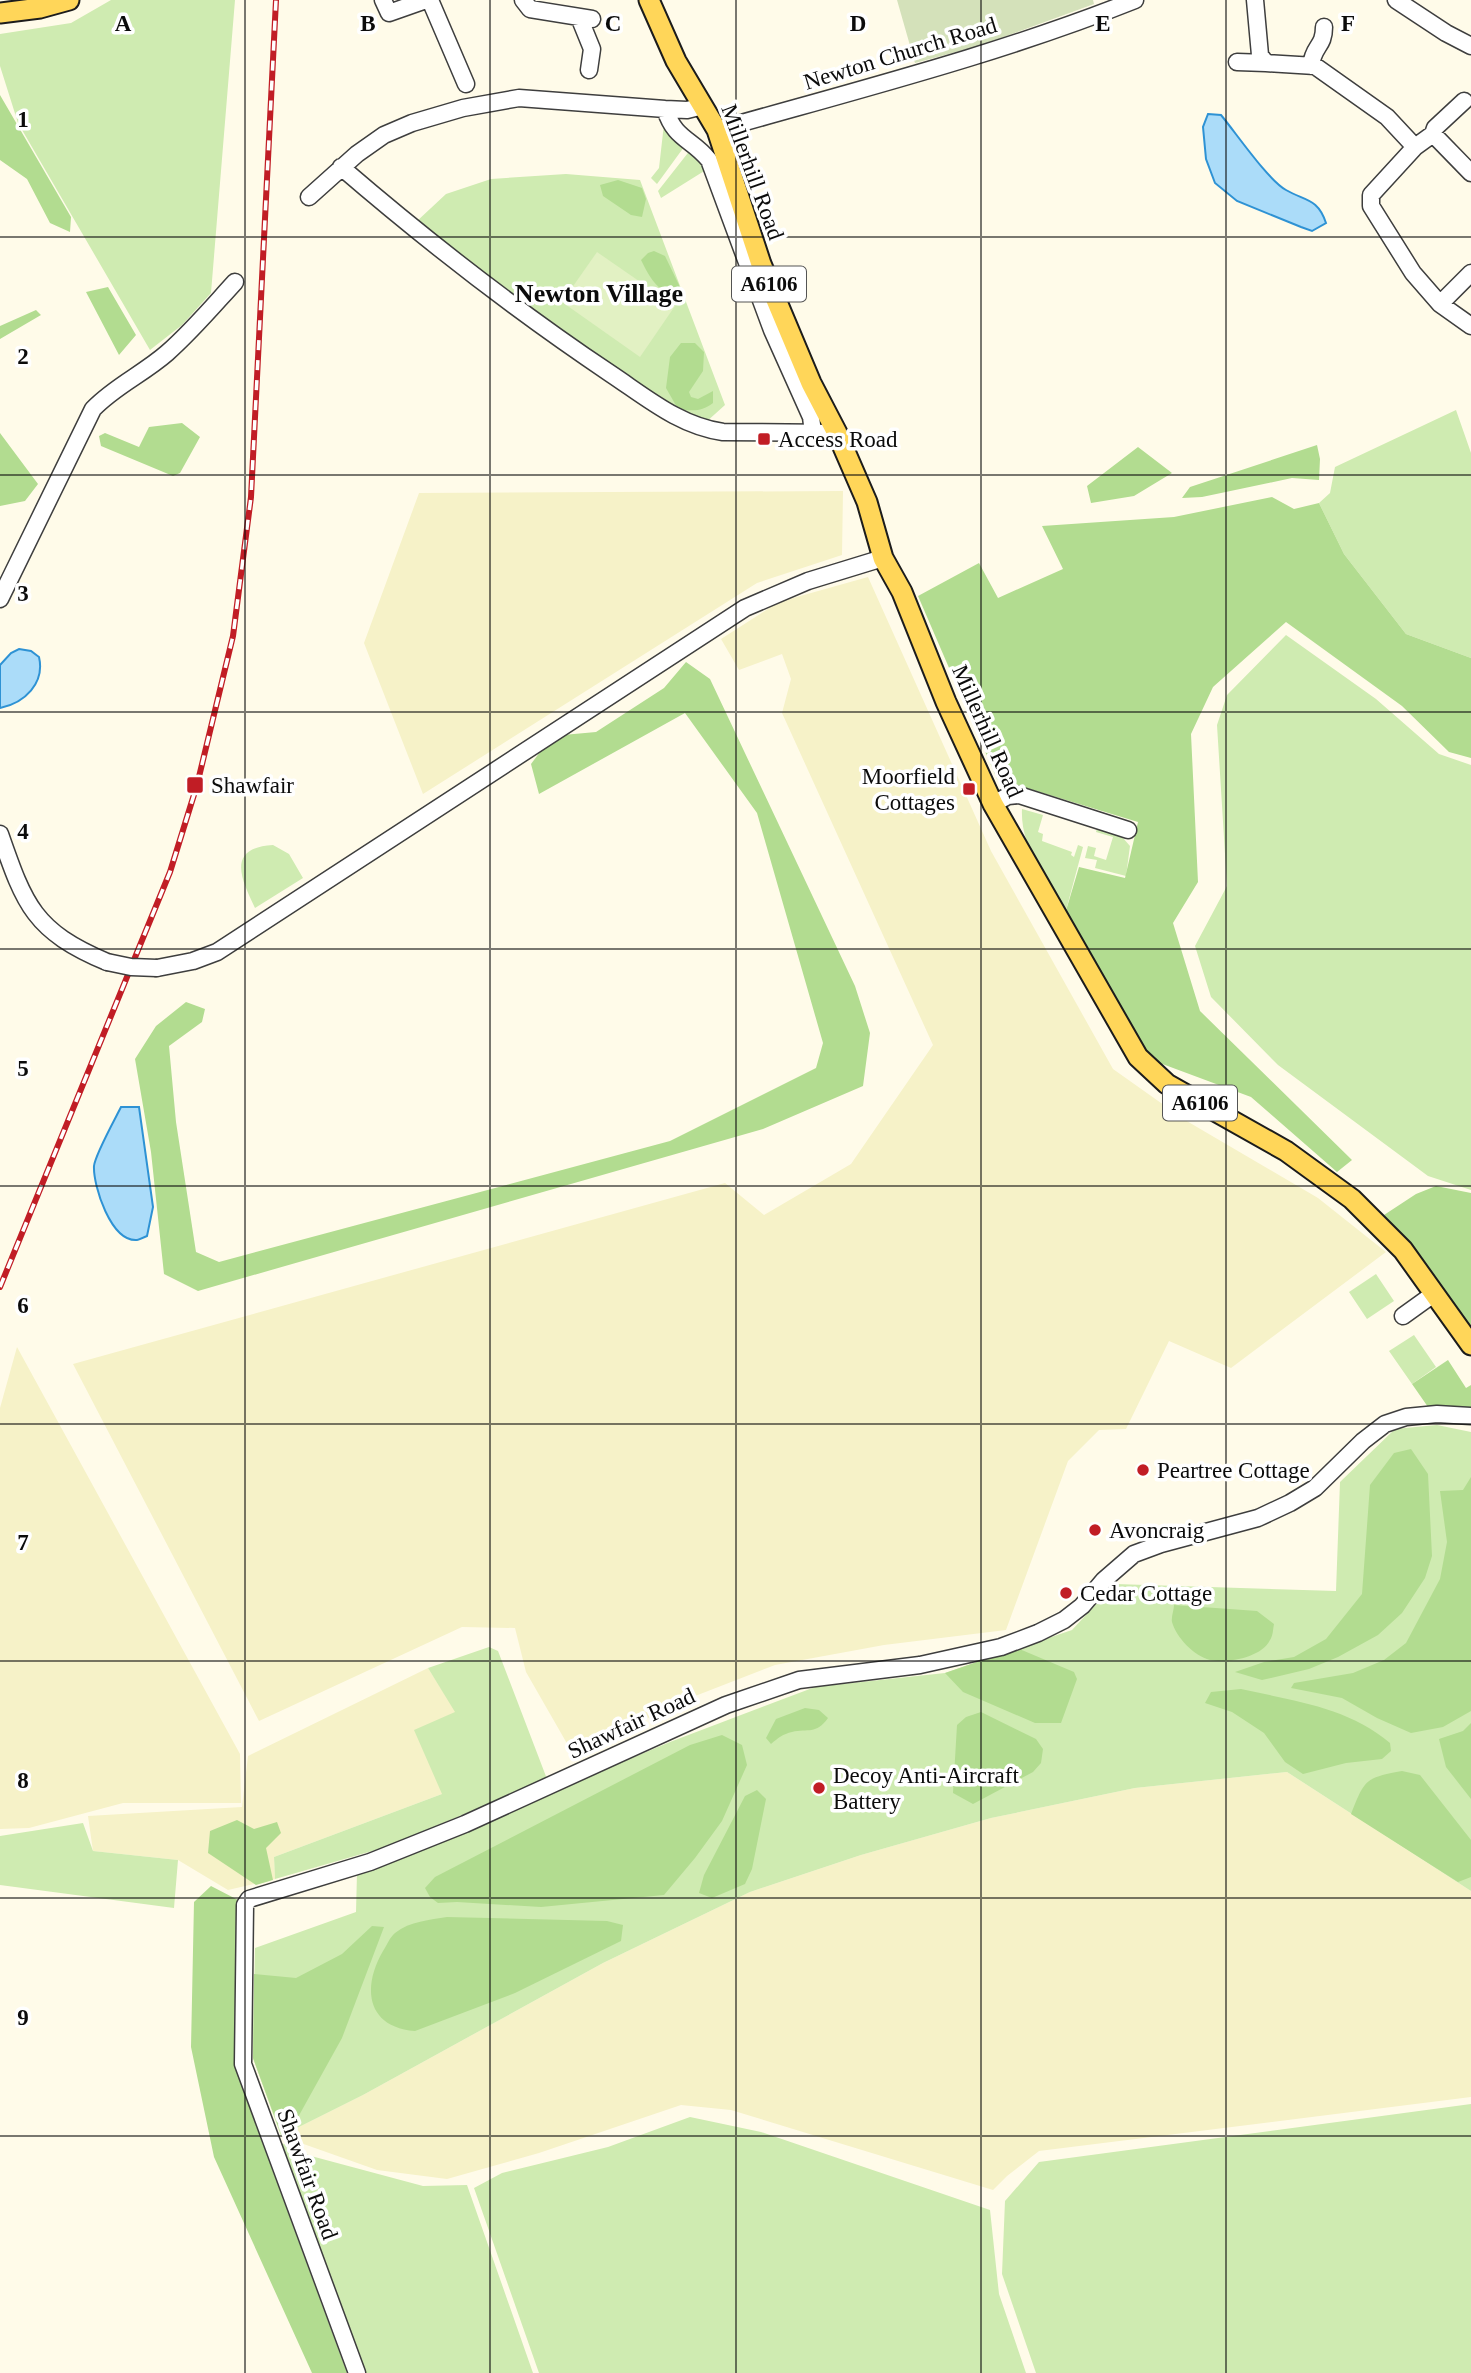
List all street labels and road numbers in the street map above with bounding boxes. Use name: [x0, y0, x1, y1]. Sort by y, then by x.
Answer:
street label: Newton Church Road: [801, 12, 1000, 95]
street label: Millerhill Road: [716, 101, 789, 244]
road number: A6106: [732, 266, 806, 302]
street label: Millerhill Road: [947, 661, 1028, 802]
road number: A6106: [1163, 1086, 1237, 1120]
street label: Shawfair Road: [564, 1683, 699, 1764]
street label: Shawfair Road: [272, 2105, 343, 2243]

